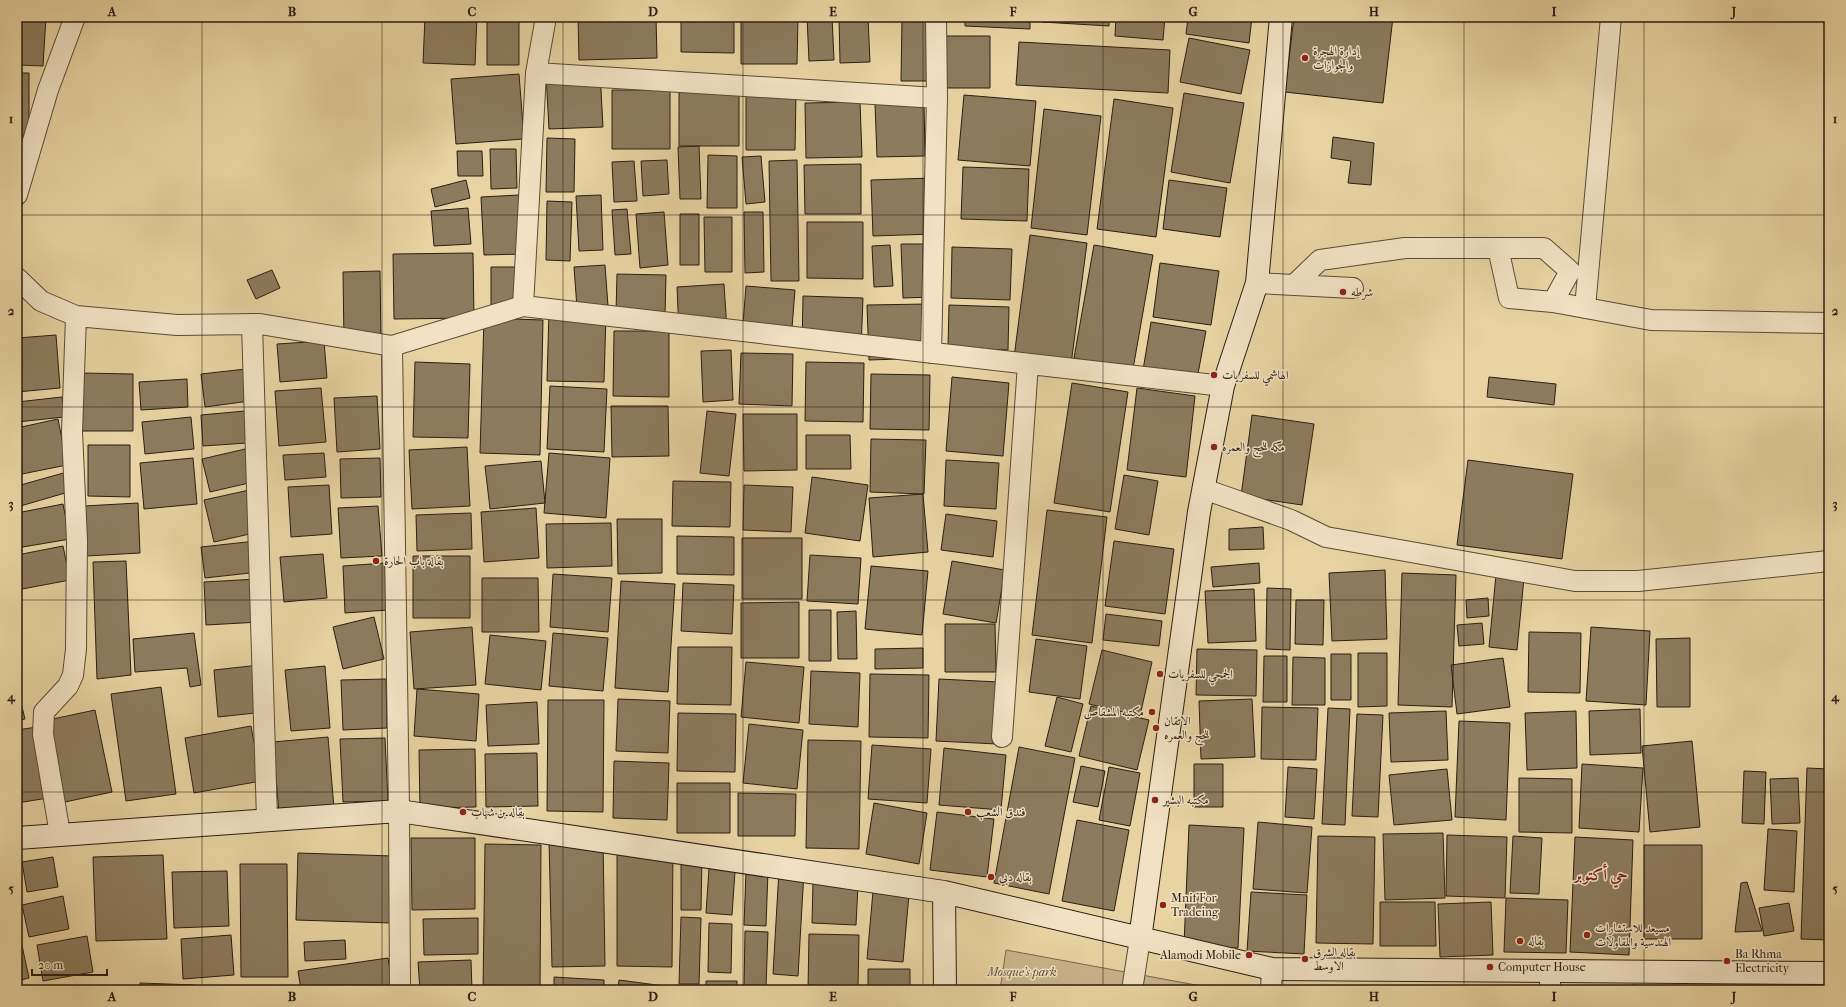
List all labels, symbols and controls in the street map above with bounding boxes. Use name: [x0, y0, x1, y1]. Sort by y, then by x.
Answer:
text: A: [107, 4, 117, 19]
text: B: [288, 4, 297, 19]
text: C: [468, 4, 477, 19]
text: D: [648, 4, 658, 19]
text: E: [829, 4, 837, 19]
text: F: [1009, 4, 1017, 19]
text: G: [1188, 4, 1198, 19]
text: H: [1369, 4, 1380, 19]
text: I: [1551, 4, 1557, 19]
text: J: [1730, 4, 1737, 20]
place label: إدارة الهجرة والجوازات: [1313, 44, 1361, 73]
marker: إدارة الهجرة والجوازات: [1300, 53, 1310, 63]
text: 1: [9, 111, 14, 126]
text: 1: [1833, 111, 1838, 126]
place label: شرطه: [1351, 285, 1373, 300]
marker: شرطه: [1338, 287, 1348, 297]
text: 2: [8, 303, 15, 318]
text: 2: [1832, 303, 1839, 318]
place label: الهاشمي للسفريات: [1222, 368, 1289, 387]
marker: الهاشمي للسفريات: [1209, 370, 1219, 380]
place label: مكه للحج والعمره: [1222, 440, 1285, 458]
marker: مكه للحج والعمره: [1209, 442, 1219, 452]
text: 3: [8, 496, 14, 512]
text: 3: [1832, 496, 1838, 512]
place label: بقالة باب الحارة: [384, 554, 444, 569]
marker: بقالة باب الحارة: [371, 556, 381, 566]
place label: الجمحي للسفريات: [1168, 667, 1233, 686]
marker: الجمحي للسفريات: [1155, 669, 1165, 679]
text: 4: [6, 689, 16, 705]
text: 4: [1830, 689, 1840, 705]
place label: مكتبه المشقاص: [1084, 705, 1144, 720]
marker: مكتبه المشقاص: [1147, 707, 1157, 717]
place label: الاتقان للحج والعمره: [1164, 714, 1210, 746]
marker: الاتقان للحج والعمره: [1151, 723, 1161, 733]
place label: مكتبه البشير: [1161, 793, 1209, 807]
marker: مكتبه البشير: [1150, 795, 1160, 805]
place label: بقاله بن شهاب: [471, 805, 525, 820]
place label: فندق الشعب: [976, 805, 1025, 820]
marker: بقاله بن شهاب: [458, 807, 468, 817]
marker: فندق الشعب: [963, 807, 973, 817]
district label: حي أكتوبر: [1572, 863, 1628, 888]
place label: بقاله دبي: [999, 870, 1032, 887]
marker: بقاله دبي: [986, 872, 996, 882]
text: 5: [8, 881, 14, 896]
text: 5: [1832, 881, 1838, 896]
place label: Mnif For Tradeing: [1171, 891, 1219, 919]
marker: Mnif For Tradeing: [1158, 900, 1168, 910]
place label: مسيعد للاستشارات الهندسية والمقاولات: [1595, 921, 1672, 950]
marker: مسيعد للاستشارات الهندسية والمقاولات: [1582, 930, 1592, 940]
place label: بقاله: [1528, 934, 1544, 948]
marker: بقاله: [1515, 936, 1525, 946]
place label: بقاله الشرق الاوسط: [1313, 945, 1356, 974]
place label: Ba Rhma Electricity: [1735, 947, 1790, 975]
place label: Alamodi Mobile: [1159, 948, 1241, 962]
marker: Alamodi Mobile: [1244, 950, 1254, 960]
scale bar: [32, 951, 107, 977]
marker: بقاله الشرق الاوسط: [1300, 954, 1310, 964]
marker: Ba Rhma Electricity: [1722, 956, 1732, 966]
text: 20 m: [38, 958, 63, 972]
place label: Computer House: [1498, 960, 1586, 974]
marker: Computer House: [1485, 962, 1495, 972]
park label: Mosque's park: [986, 965, 1057, 979]
text: A: [107, 989, 117, 1004]
text: B: [288, 989, 297, 1004]
text: C: [468, 989, 477, 1004]
text: D: [648, 989, 658, 1004]
text: E: [829, 989, 837, 1004]
text: F: [1009, 989, 1017, 1004]
text: G: [1188, 989, 1198, 1004]
text: H: [1369, 989, 1380, 1004]
text: I: [1551, 989, 1557, 1004]
text: J: [1730, 989, 1737, 1005]

